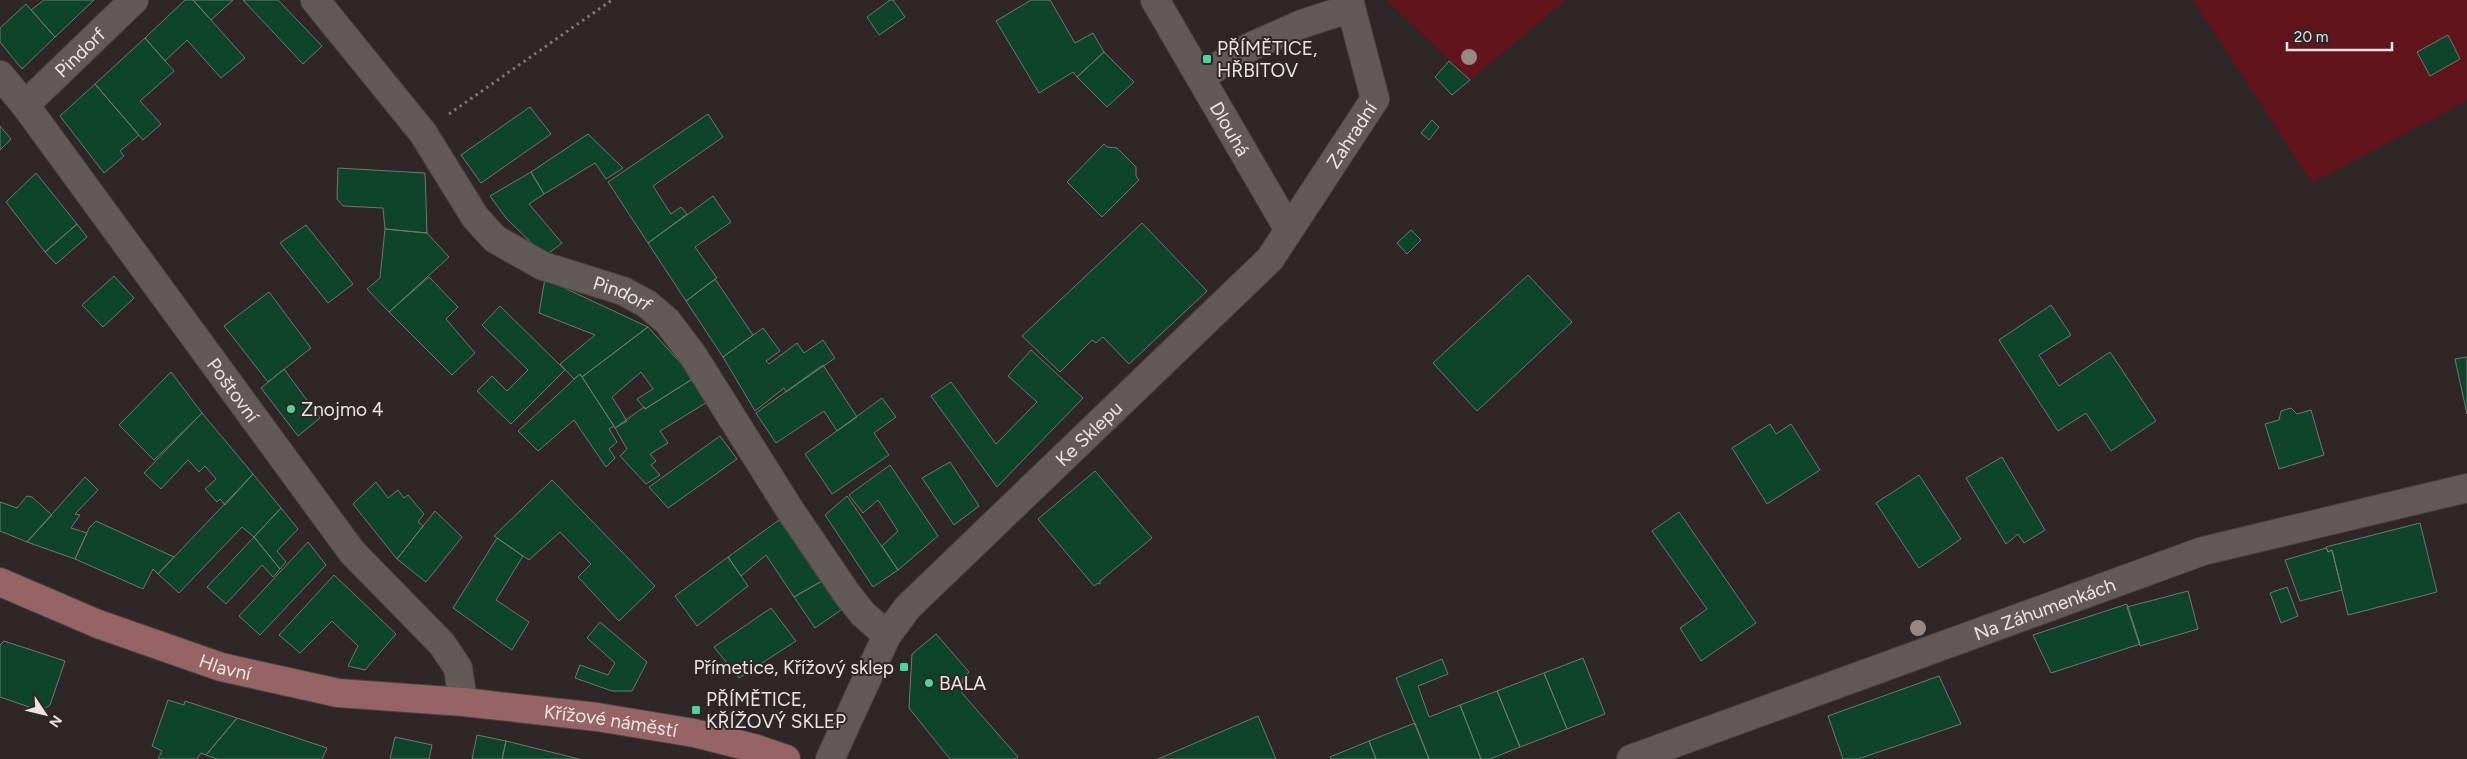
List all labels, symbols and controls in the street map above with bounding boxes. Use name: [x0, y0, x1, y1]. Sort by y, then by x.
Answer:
scale bar: [2287, 20, 2392, 52]
street label: Pindorf: [50, 23, 110, 82]
text: 20 m: [2294, 28, 2328, 46]
place label: PŘÍMĚTICE, HŘBITOV: [1217, 37, 1317, 82]
marker: PŘÍMĚTICE, HŘBITOV: [1201, 53, 1213, 65]
street label: Zahradní: [1321, 96, 1382, 173]
street label: Dlouhá: [1205, 97, 1255, 160]
street label: Pindorf: [590, 271, 657, 315]
street label: Poštovní: [202, 353, 265, 428]
street label: Ke Sklepu: [1050, 396, 1127, 471]
place label: Znojmo 4: [301, 398, 384, 421]
marker: Znojmo 4: [285, 403, 297, 415]
street label: Na Záhumenkách: [1971, 572, 2118, 645]
street label: Hlavní: [196, 649, 255, 685]
place label: Přímetice, Křížový sklep: [694, 656, 894, 679]
marker: Přímetice, Křížový sklep: [898, 661, 910, 673]
place label: BALA: [939, 672, 986, 695]
marker: BALA: [923, 677, 935, 689]
place label: PŘÍMĚTICE, KŘÍŽOVÝ SKLEP: [706, 688, 846, 733]
north arrow: [20, 689, 70, 739]
street label: Křížové náměstí: [543, 700, 681, 742]
marker: PŘÍMĚTICE, KŘÍŽOVÝ SKLEP: [690, 704, 702, 716]
text: N: [45, 712, 65, 730]

